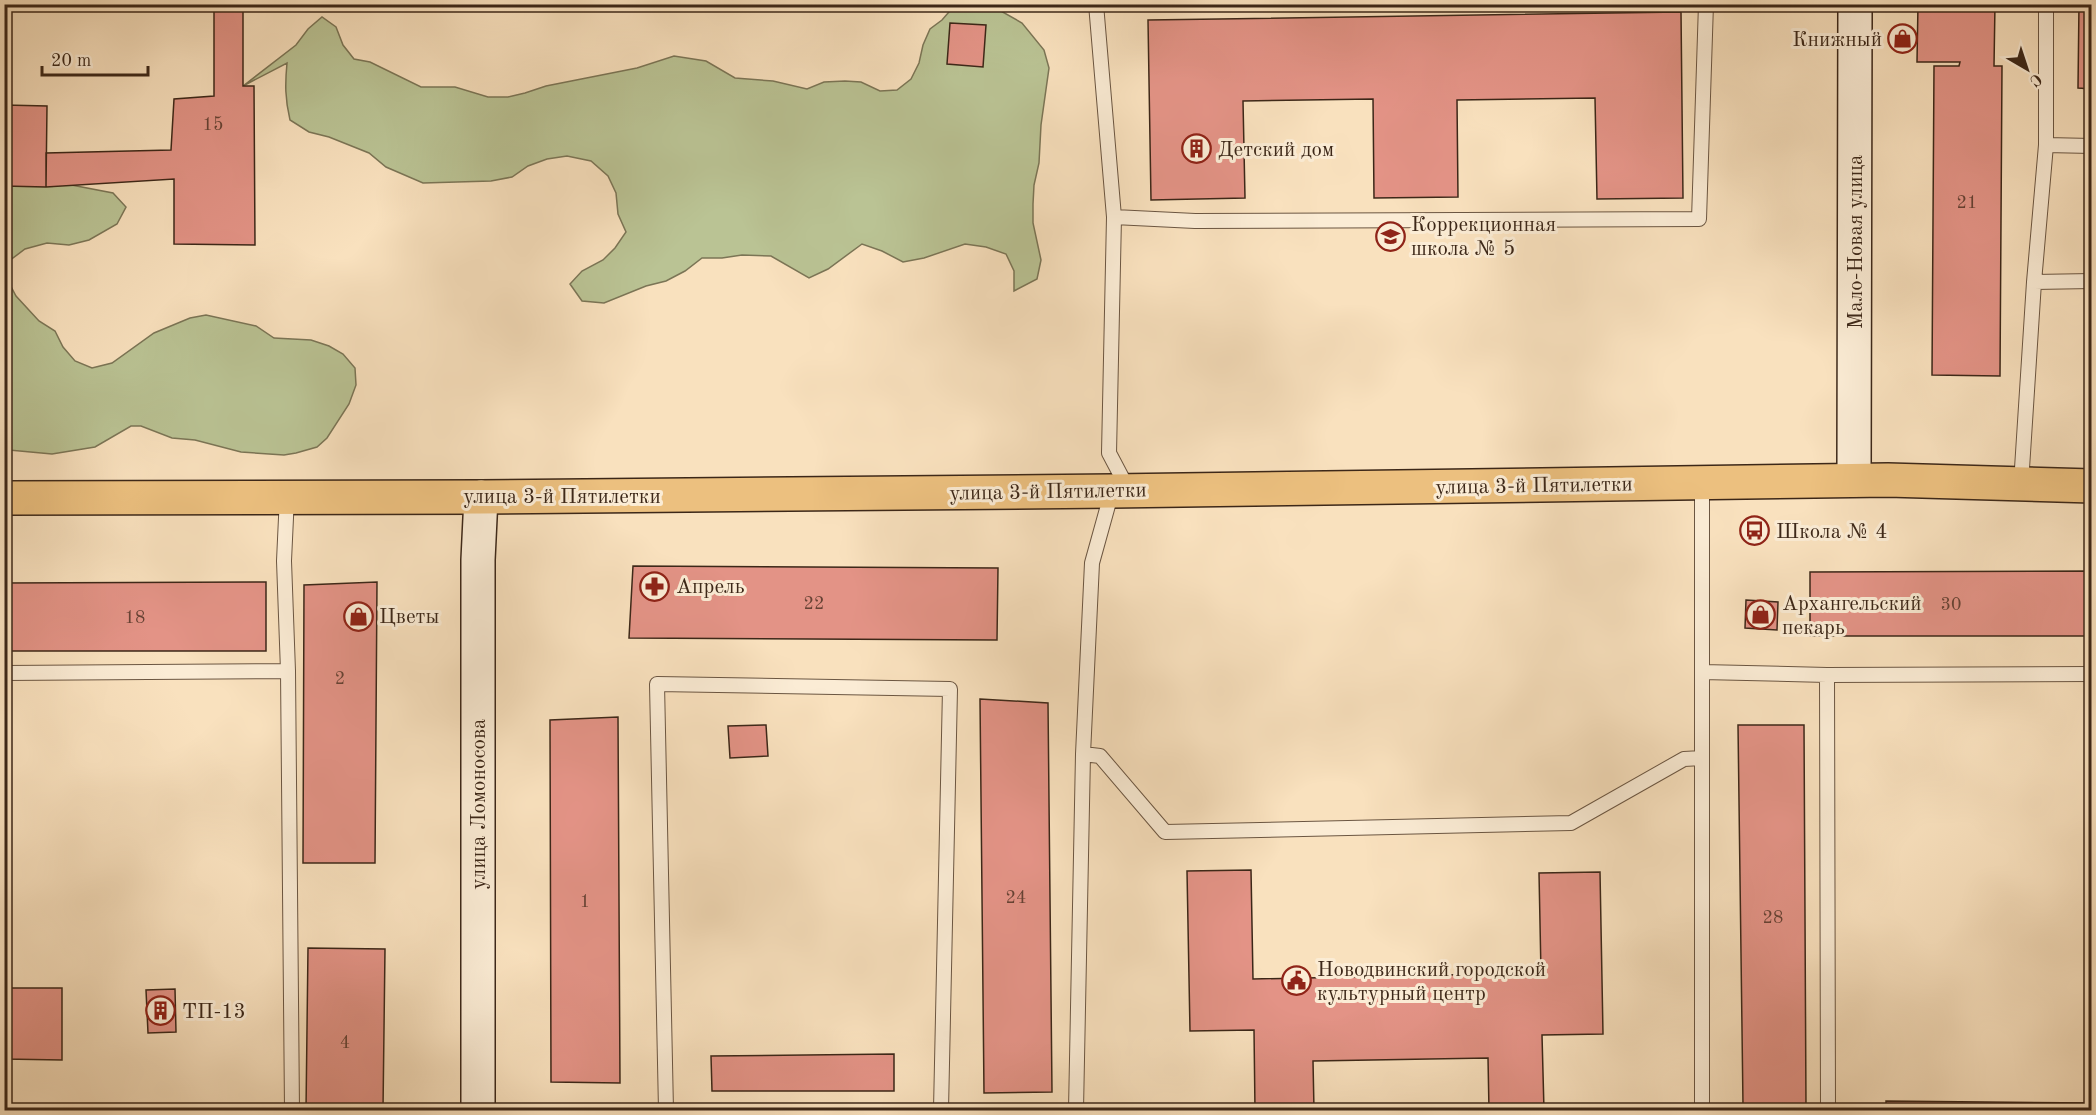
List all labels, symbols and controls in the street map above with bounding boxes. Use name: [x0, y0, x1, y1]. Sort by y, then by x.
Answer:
shop icon: Книжный: [1887, 23, 1919, 55]
place label: Книжный: [1792, 30, 1882, 51]
scale bar: [42, 39, 148, 77]
north arrow: [1997, 39, 2057, 99]
text: 20 m: [51, 52, 91, 70]
text: С: [2026, 70, 2044, 89]
house number: 15: [203, 116, 223, 134]
building icon: Детский дом: [1181, 133, 1213, 165]
place label: Детский дом: [1218, 140, 1334, 161]
street label: Мало-Новая улица: [1846, 155, 1867, 329]
house number: 21: [1957, 194, 1977, 212]
place label: Коррекционная школа № 5: [1411, 215, 1556, 260]
school or university icon: Коррекционная школа № 5: [1374, 220, 1406, 252]
street label: улица 3-й Пятилетки: [1435, 474, 1633, 499]
street label: улица 3-й Пятилетки: [949, 480, 1147, 505]
street label: улица 3-й Пятилетки: [463, 487, 661, 508]
bus stop icon: Школа № 4: [1739, 515, 1771, 547]
place label: Школа № 4: [1776, 522, 1887, 543]
pharmacy icon: Апрель: [639, 570, 671, 602]
place label: Апрель: [676, 577, 745, 598]
place label: Архангельский пекарь: [1782, 594, 1922, 639]
house number: 22: [804, 595, 824, 613]
house number: 30: [1941, 596, 1961, 614]
shop icon: Архангельский пекарь: [1745, 599, 1777, 631]
shop icon: Цветы: [342, 600, 374, 632]
place label: Цветы: [379, 607, 439, 628]
house number: 18: [125, 609, 145, 627]
house number: 2: [335, 670, 345, 688]
street label: улица Ломоносова: [469, 719, 490, 889]
house number: 24: [1006, 889, 1026, 907]
house number: 1: [580, 893, 590, 911]
house number: 28: [1763, 909, 1783, 927]
place label: Новодвинский городской культурный центр: [1317, 960, 1546, 1005]
public building icon: Новодвинский городской культурный центр: [1280, 965, 1312, 997]
building icon: ТП-13: [145, 995, 177, 1027]
place label: ТП-13: [182, 1002, 246, 1023]
house number: 4: [340, 1034, 350, 1052]

